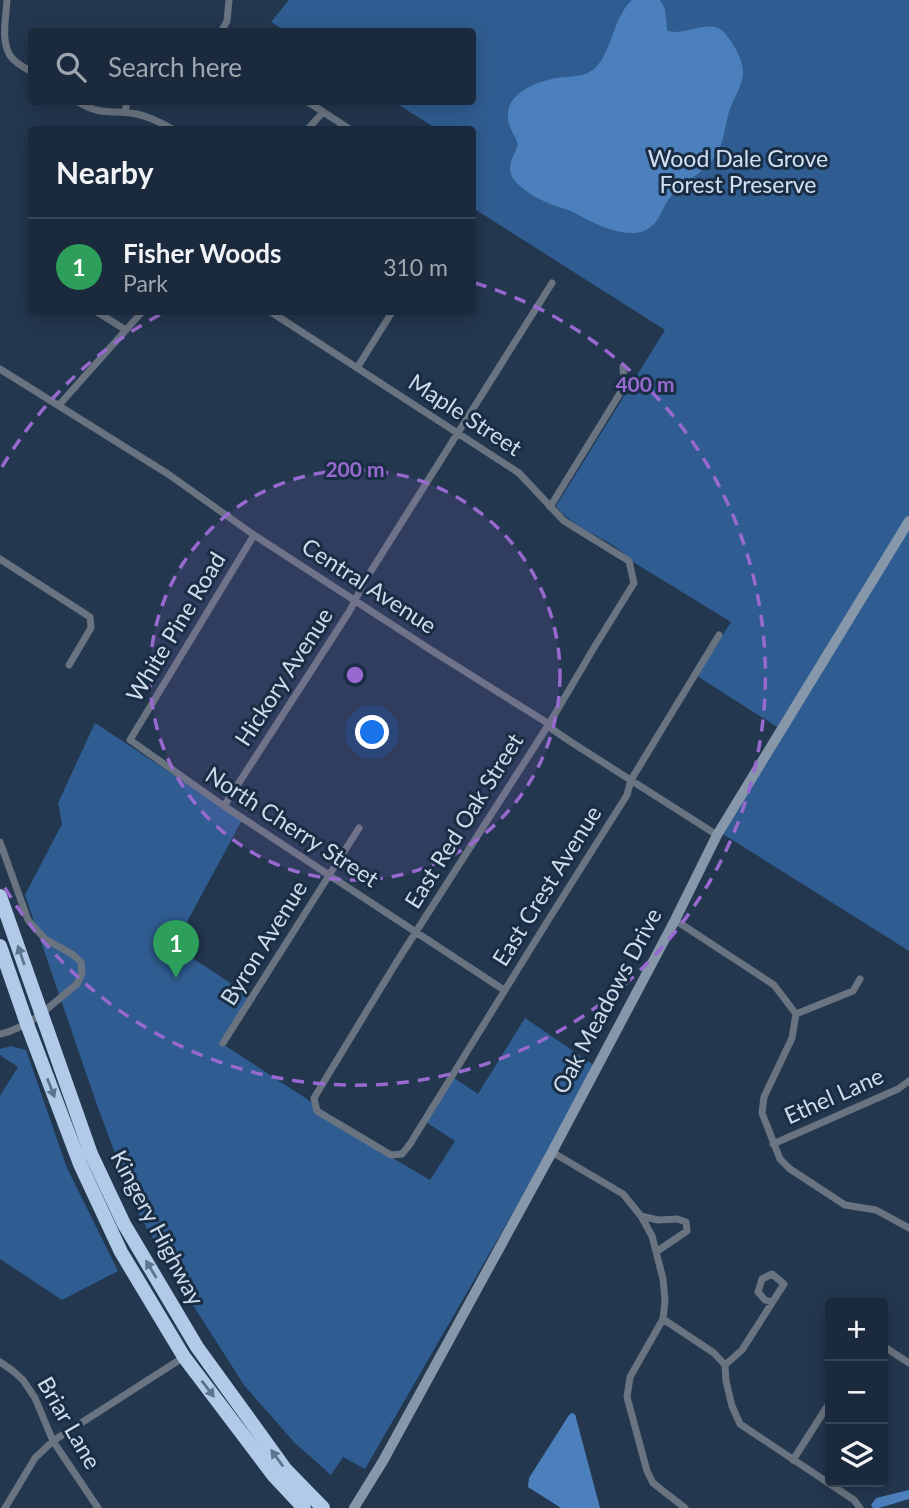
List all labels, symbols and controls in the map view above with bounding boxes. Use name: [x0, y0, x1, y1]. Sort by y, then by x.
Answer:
search box: [28, 28, 476, 105]
icon: search: [52, 48, 90, 86]
text: Search here: [108, 51, 242, 83]
park label: Wood Dale Grove Forest Preserve: [648, 144, 828, 198]
text: Nearby: [56, 154, 154, 190]
text: Fisher Woods: [123, 237, 281, 269]
text: 1: [72, 253, 86, 281]
text: 310 m: [383, 253, 448, 281]
text: Park: [123, 269, 168, 297]
street label: Maple Street: [404, 367, 528, 462]
text: 400 m: [615, 371, 675, 396]
text: 200 m: [325, 456, 385, 481]
street label: Central Avenue: [297, 531, 442, 639]
street label: White Pine Road: [120, 547, 231, 706]
street label: Hickory Avenue: [228, 602, 338, 751]
centre of rings: [343, 663, 367, 687]
your location: [355, 715, 389, 749]
street label: East Red Oak Street: [398, 727, 529, 913]
street label: North Cherry Street: [201, 760, 385, 893]
street label: East Crest Avenue: [486, 800, 607, 971]
street label: Byron Avenue: [214, 875, 313, 1010]
street label: Oak Meadows Drive: [545, 903, 667, 1098]
pin: 1: [153, 920, 199, 978]
one-way arrow: [15, 945, 26, 966]
street label: Ethel Lane: [780, 1061, 887, 1129]
one-way arrow: [45, 1077, 56, 1098]
street label: Kingery Highway: [105, 1145, 211, 1310]
one-way arrow: [144, 1260, 157, 1279]
map controls: [825, 1298, 888, 1487]
button: +: [825, 1298, 888, 1361]
button: −: [825, 1361, 888, 1424]
street label: Briar Lane: [32, 1371, 107, 1474]
one-way arrow: [200, 1379, 215, 1397]
button: layers: [825, 1424, 888, 1487]
one-way arrow: [271, 1449, 285, 1467]

